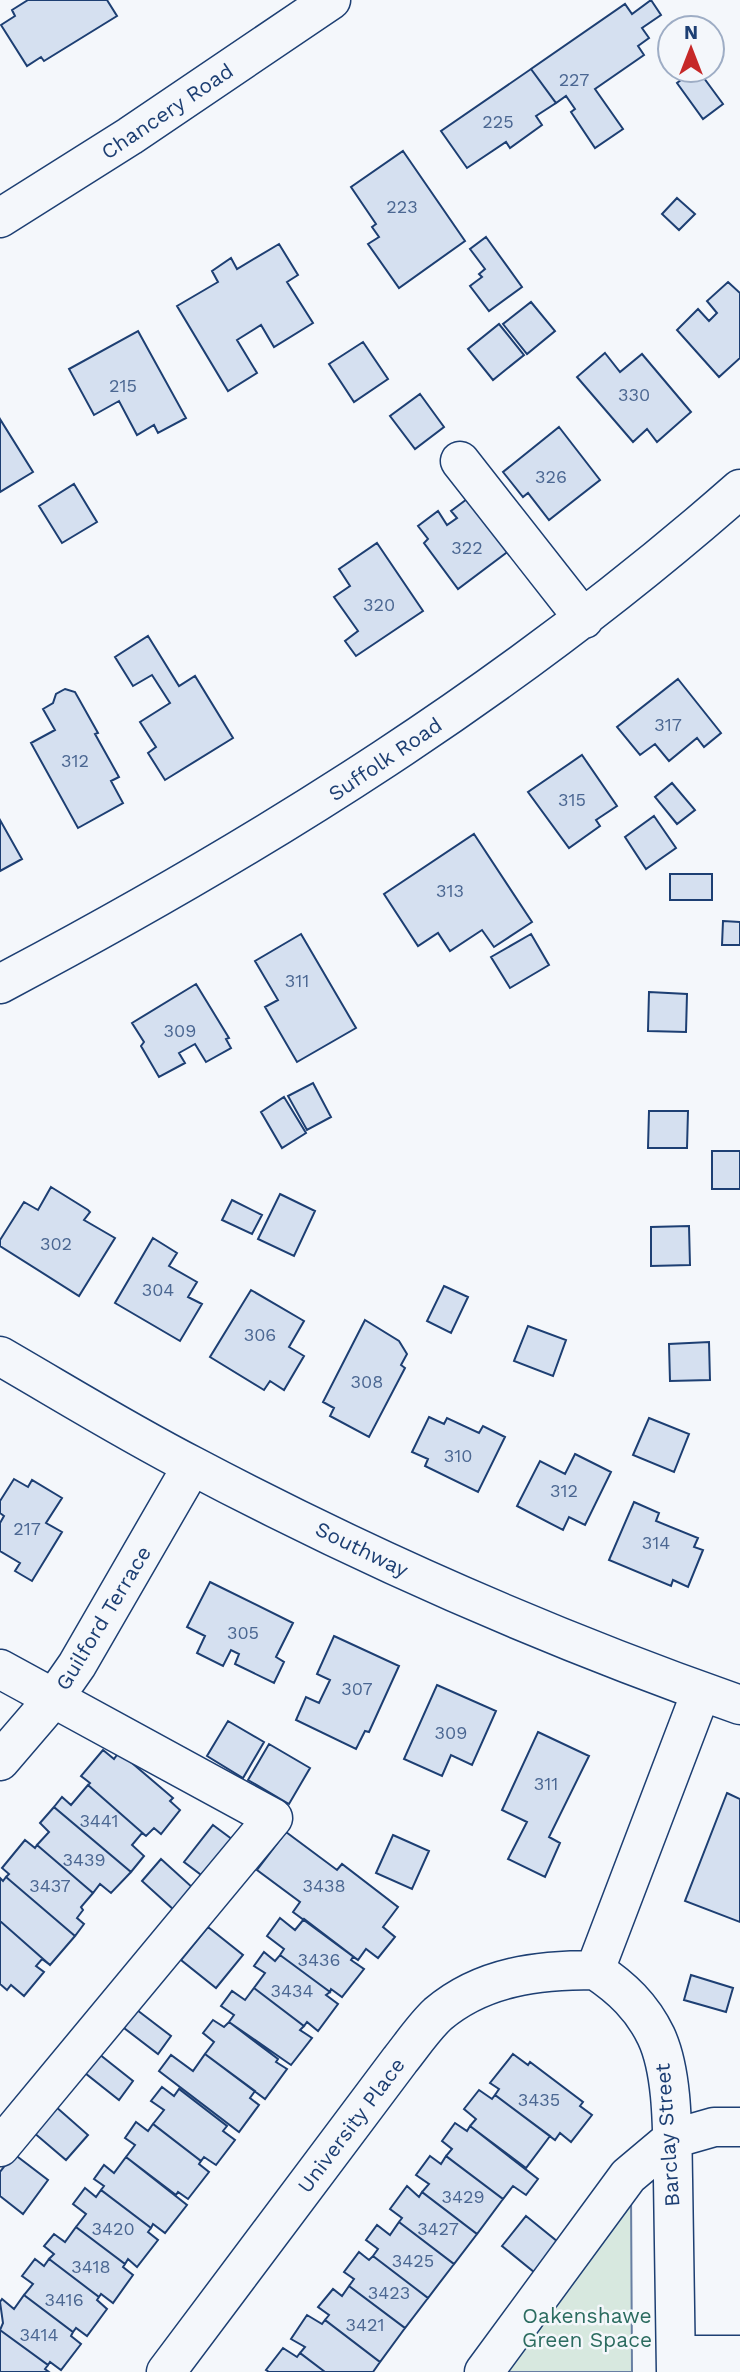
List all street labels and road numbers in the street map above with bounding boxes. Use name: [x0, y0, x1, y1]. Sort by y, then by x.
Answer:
street label: Chancery Road: [96, 58, 238, 164]
street label: Suffolk Road: [324, 712, 446, 806]
street label: Southway: [312, 1516, 413, 1582]
street label: Guilford Terrace: [50, 1541, 156, 1695]
street label: University Place: [292, 2053, 410, 2197]
street label: Barclay Street: [649, 2062, 684, 2208]

